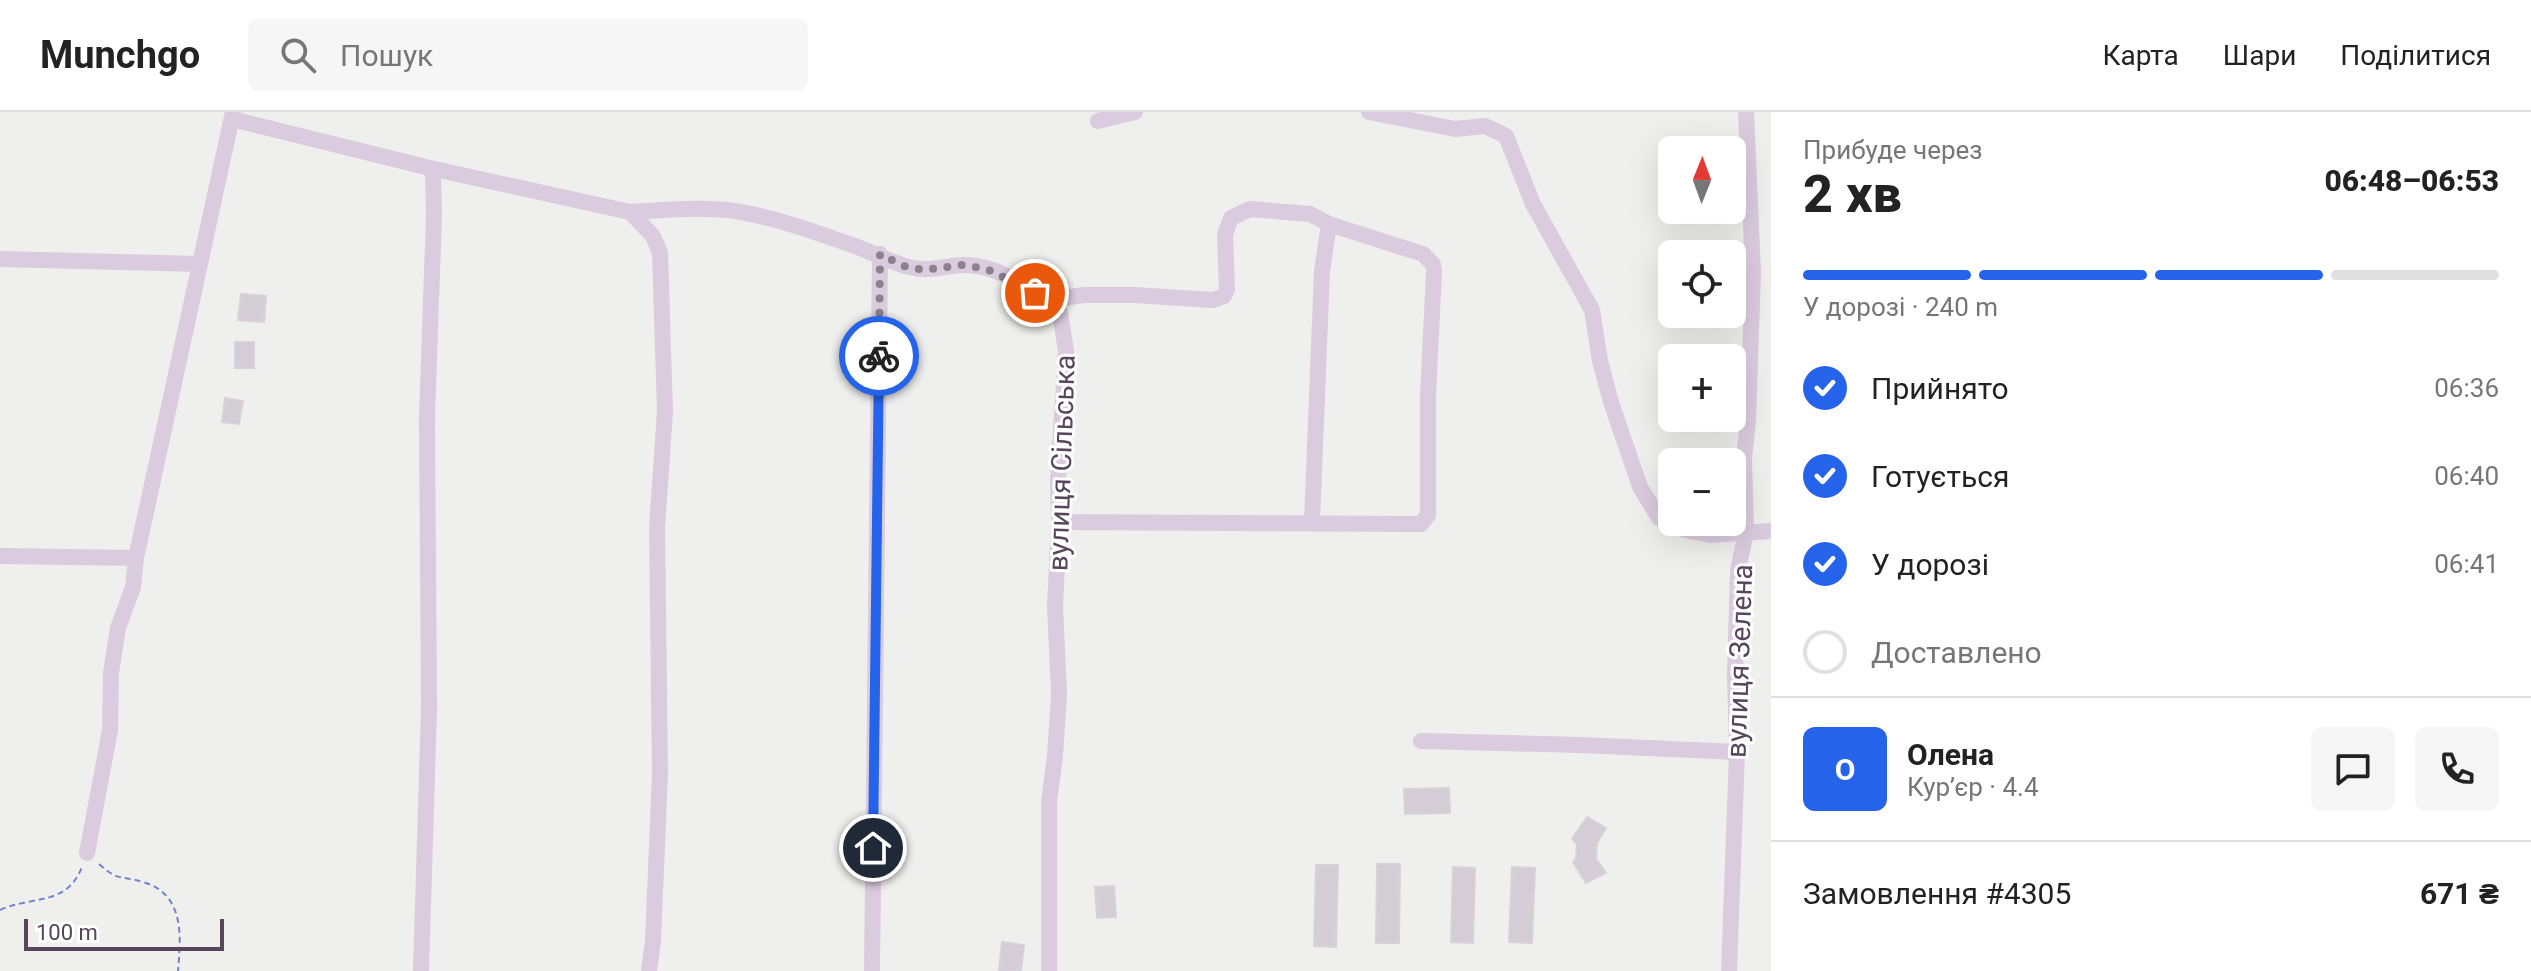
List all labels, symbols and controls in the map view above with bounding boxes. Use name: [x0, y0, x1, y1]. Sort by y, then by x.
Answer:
search box: [248, 19, 808, 91]
text: Munchgo: [40, 33, 200, 77]
icon: search: [276, 33, 320, 77]
text: Пошук: [340, 38, 433, 73]
text: Карта: [2103, 39, 2179, 72]
text: Шари: [2223, 39, 2296, 72]
text: Поділитися: [2340, 39, 2491, 72]
text: Прибуде через: [1803, 135, 1983, 165]
north arrow: [1658, 136, 1746, 224]
map controls: [1658, 136, 1746, 536]
text: 06:48–06:53: [2324, 163, 2499, 198]
text: 2 хв: [1803, 164, 1902, 225]
button: locate: [1658, 240, 1746, 328]
pin: [1001, 259, 1069, 327]
icon: bag: [1013, 271, 1057, 315]
text: У дорозі · 240 m: [1803, 292, 1998, 322]
courier: [839, 316, 919, 396]
icon: bike: [857, 334, 901, 378]
button: +: [1658, 344, 1746, 432]
street label: вулиця Сільська: [1041, 354, 1082, 572]
icon: check: [1803, 366, 1847, 410]
text: Прийнято: [1871, 371, 2009, 406]
text: 06:36: [2434, 373, 2499, 403]
button: −: [1658, 448, 1746, 536]
icon: check: [1803, 454, 1847, 498]
text: Готується: [1871, 459, 2009, 494]
text: 06:40: [2434, 461, 2499, 491]
icon: check: [1803, 542, 1847, 586]
text: У дорозі: [1871, 547, 1989, 582]
text: 06:41: [2434, 549, 2499, 579]
street label: вулиця Зелена: [1720, 564, 1759, 758]
text: Доставлено: [1871, 635, 2042, 670]
button: chat: [2311, 727, 2395, 811]
button: phone: [2415, 727, 2499, 811]
text: Олена: [1907, 737, 1994, 772]
text: О: [1835, 752, 1855, 787]
text: Кур’єр · 4.4: [1907, 772, 2039, 802]
pin: [839, 814, 907, 882]
icon: home: [851, 826, 895, 870]
text: Замовлення #4305: [1803, 876, 2071, 911]
text: 671 ₴: [2420, 876, 2499, 911]
scale bar: [24, 915, 224, 951]
text: 100 m: [36, 920, 98, 945]

